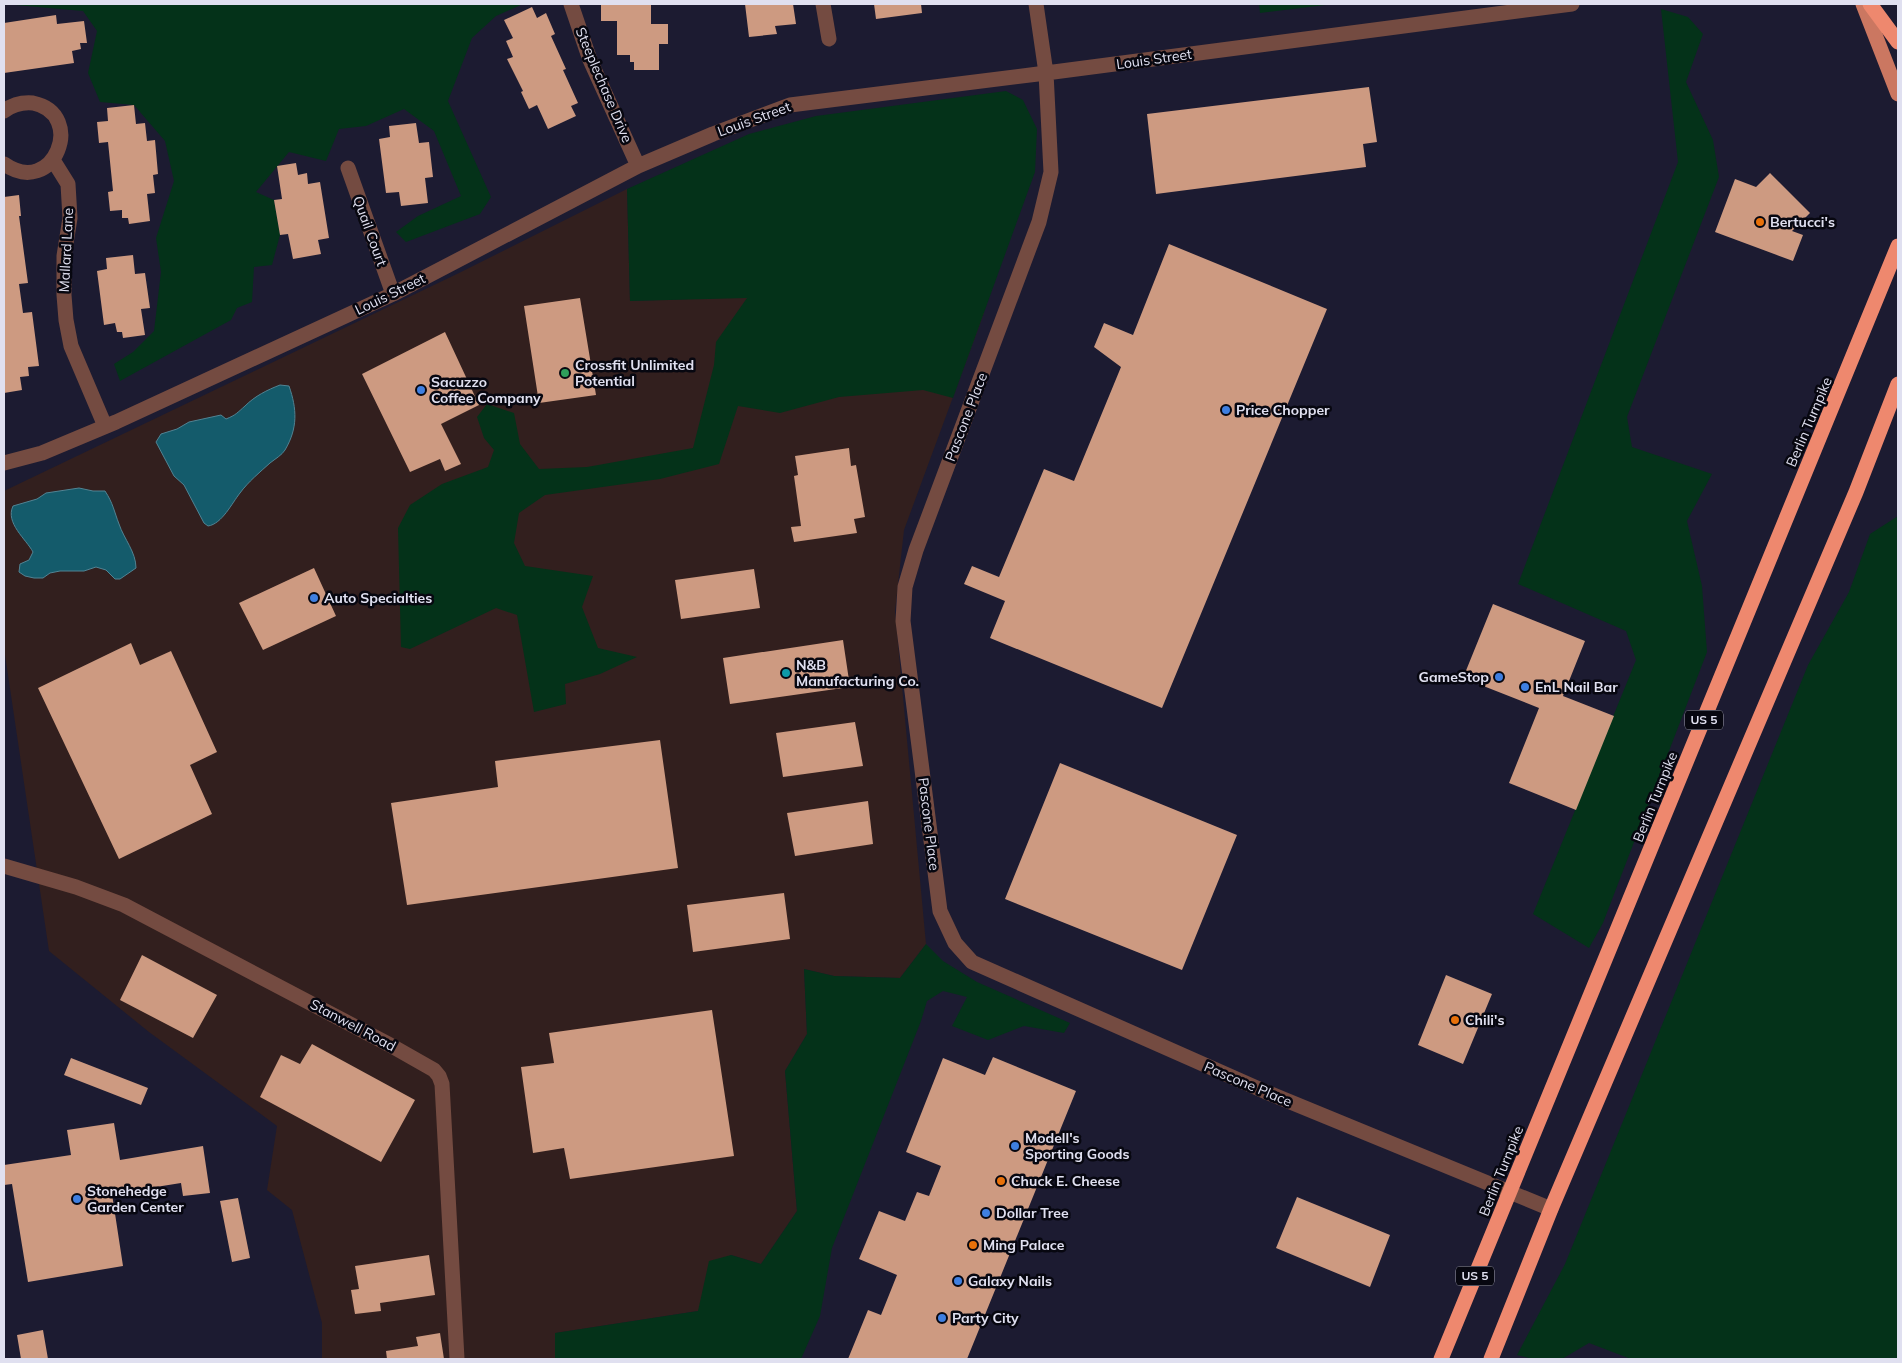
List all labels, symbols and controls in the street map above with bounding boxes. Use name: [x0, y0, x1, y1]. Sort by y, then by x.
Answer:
street label: Steeplechase Drive: [572, 25, 636, 145]
street label: Louis Street: [1115, 45, 1193, 73]
street label: Louis Street: [715, 97, 793, 141]
street label: Quail Court: [349, 194, 391, 269]
street label: Mallard Lane: [55, 207, 77, 293]
place label: Bertucci's: [1770, 213, 1835, 231]
marker: Bertucci's: [1754, 216, 1766, 228]
street label: Louis Street: [352, 269, 428, 319]
place label: Crossfit Unlimited Potential: [575, 356, 694, 390]
marker: Crossfit Unlimited Potential: [559, 367, 571, 379]
street label: Pascone Place: [941, 370, 991, 464]
place label: Sacuzzo Coffee Company: [431, 373, 541, 407]
street label: Berlin Turnpike: [1782, 374, 1836, 470]
marker: Sacuzzo Coffee Company: [415, 384, 427, 396]
place label: Price Chopper: [1236, 401, 1330, 419]
marker: Price Chopper: [1220, 404, 1232, 416]
place label: Auto Specialties: [324, 589, 432, 607]
marker: Auto Specialties: [308, 592, 320, 604]
place label: N&B Manufacturing Co.: [796, 656, 919, 690]
marker: N&B Manufacturing Co.: [780, 667, 792, 679]
place label: GameStop: [1419, 668, 1489, 686]
marker: GameStop: [1493, 671, 1505, 683]
place label: EnL Nail Bar: [1535, 678, 1618, 696]
marker: EnL Nail Bar: [1519, 681, 1531, 693]
road number: US 5: [1685, 710, 1723, 730]
street label: Berlin Turnpike: [1629, 749, 1681, 845]
street label: Pascone Place: [914, 776, 944, 872]
street label: Stanwell Road: [307, 995, 399, 1055]
place label: Chili's: [1465, 1011, 1504, 1029]
marker: Chili's: [1449, 1014, 1461, 1026]
street label: Pascone Place: [1201, 1057, 1295, 1111]
street label: Berlin Turnpike: [1475, 1123, 1527, 1219]
place label: Modell's Sporting Goods: [1025, 1129, 1129, 1163]
marker: Modell's Sporting Goods: [1009, 1140, 1021, 1152]
place label: Chuck E. Cheese: [1011, 1172, 1120, 1190]
marker: Chuck E. Cheese: [995, 1175, 1007, 1187]
place label: Stonehedge Garden Center: [87, 1182, 184, 1216]
marker: Stonehedge Garden Center: [71, 1193, 83, 1205]
place label: Dollar Tree: [996, 1204, 1069, 1222]
marker: Dollar Tree: [980, 1207, 992, 1219]
place label: Ming Palace: [983, 1236, 1065, 1254]
marker: Ming Palace: [967, 1239, 979, 1251]
road number: US 5: [1456, 1266, 1494, 1285]
place label: Galaxy Nails: [968, 1272, 1052, 1290]
marker: Galaxy Nails: [952, 1275, 964, 1287]
place label: Party City: [952, 1309, 1019, 1327]
marker: Party City: [936, 1312, 948, 1324]

